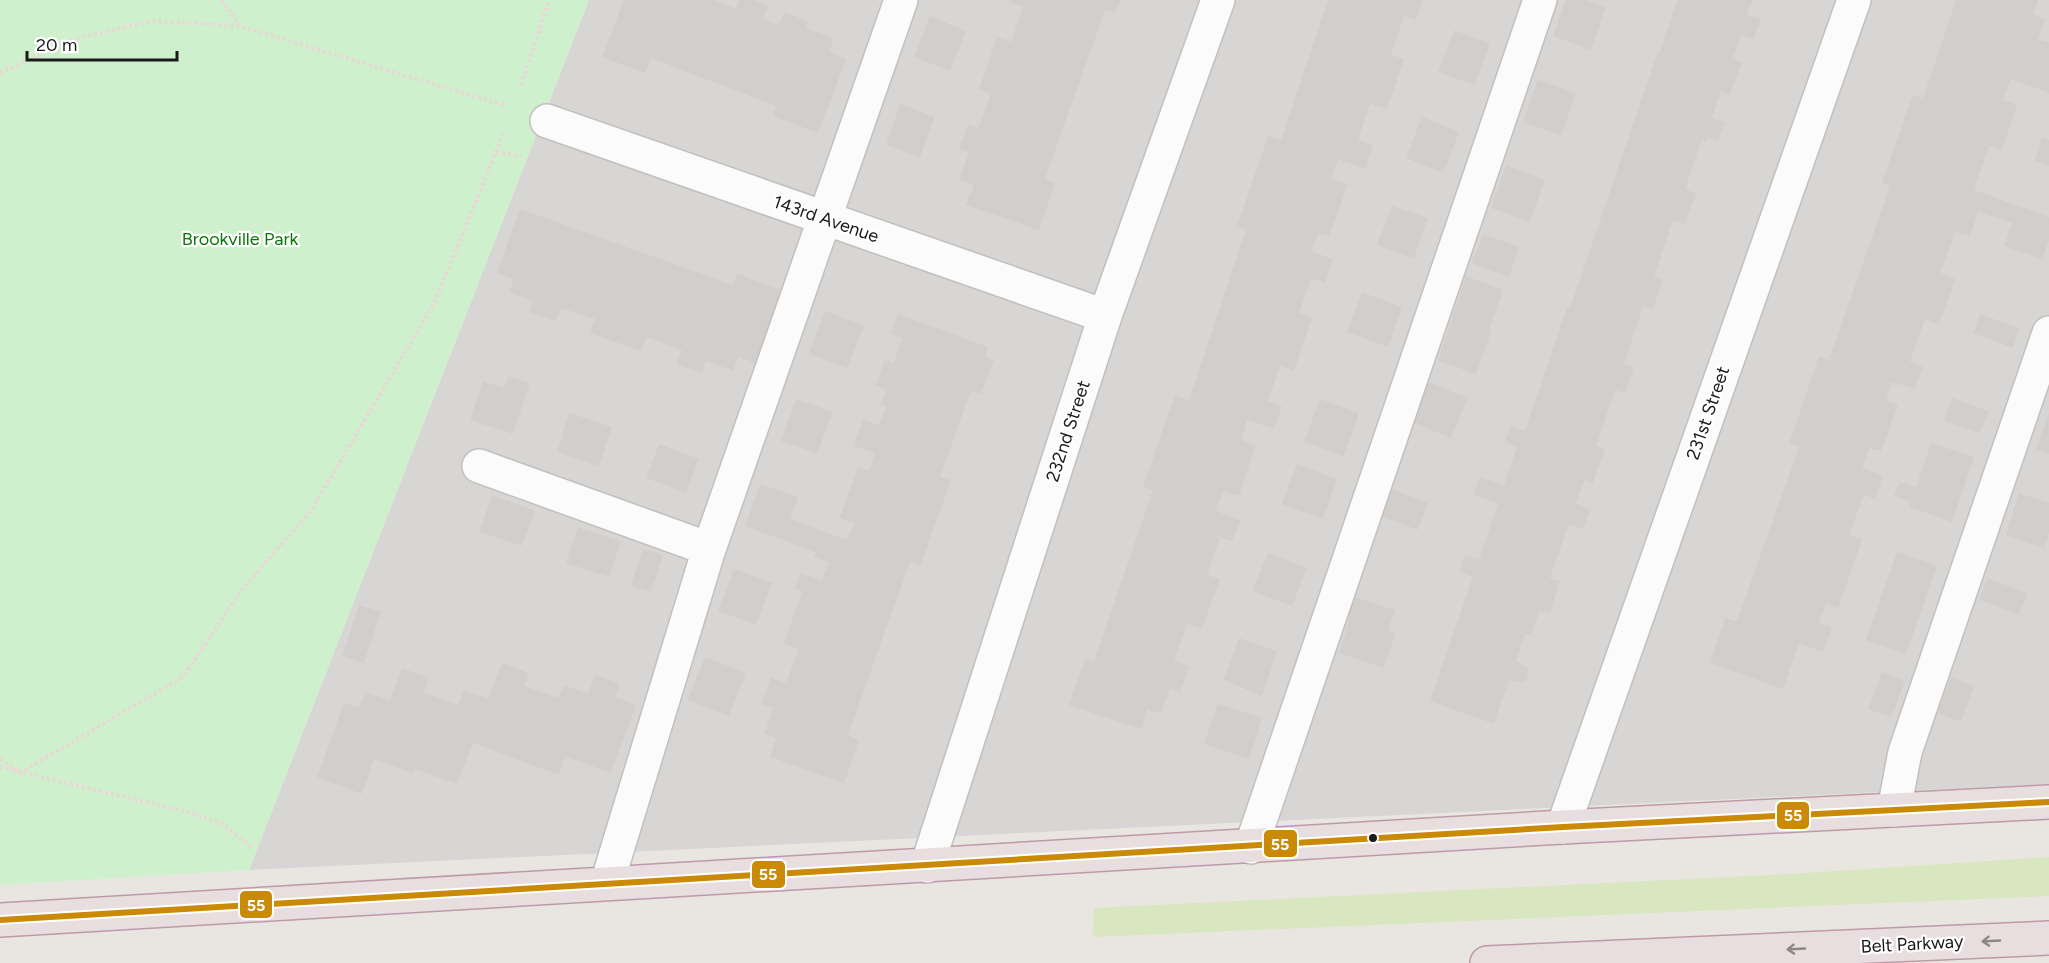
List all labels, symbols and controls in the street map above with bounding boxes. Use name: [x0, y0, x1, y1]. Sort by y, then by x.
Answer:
scale bar: [27, 24, 177, 62]
text: 20 m: [36, 34, 77, 56]
street label: 143rd Avenue: [770, 191, 882, 247]
park label: Brookville Park: [182, 228, 299, 250]
street label: 231st Street: [1682, 363, 1734, 463]
street label: 232nd Street: [1041, 377, 1095, 485]
line badge: 55: [1776, 801, 1810, 830]
text: 55: [1784, 806, 1802, 825]
line badge: 55: [1263, 829, 1298, 858]
unlabelled marker: [1367, 832, 1379, 844]
text: 55: [1271, 835, 1289, 854]
line badge: 55: [751, 860, 786, 889]
text: 55: [759, 865, 777, 884]
line badge: 55: [239, 890, 273, 919]
text: 55: [247, 896, 265, 915]
street label: Belt Parkway: [1860, 930, 1964, 958]
one-way arrow: [1981, 935, 2001, 946]
one-way arrow: [1786, 944, 1806, 955]

